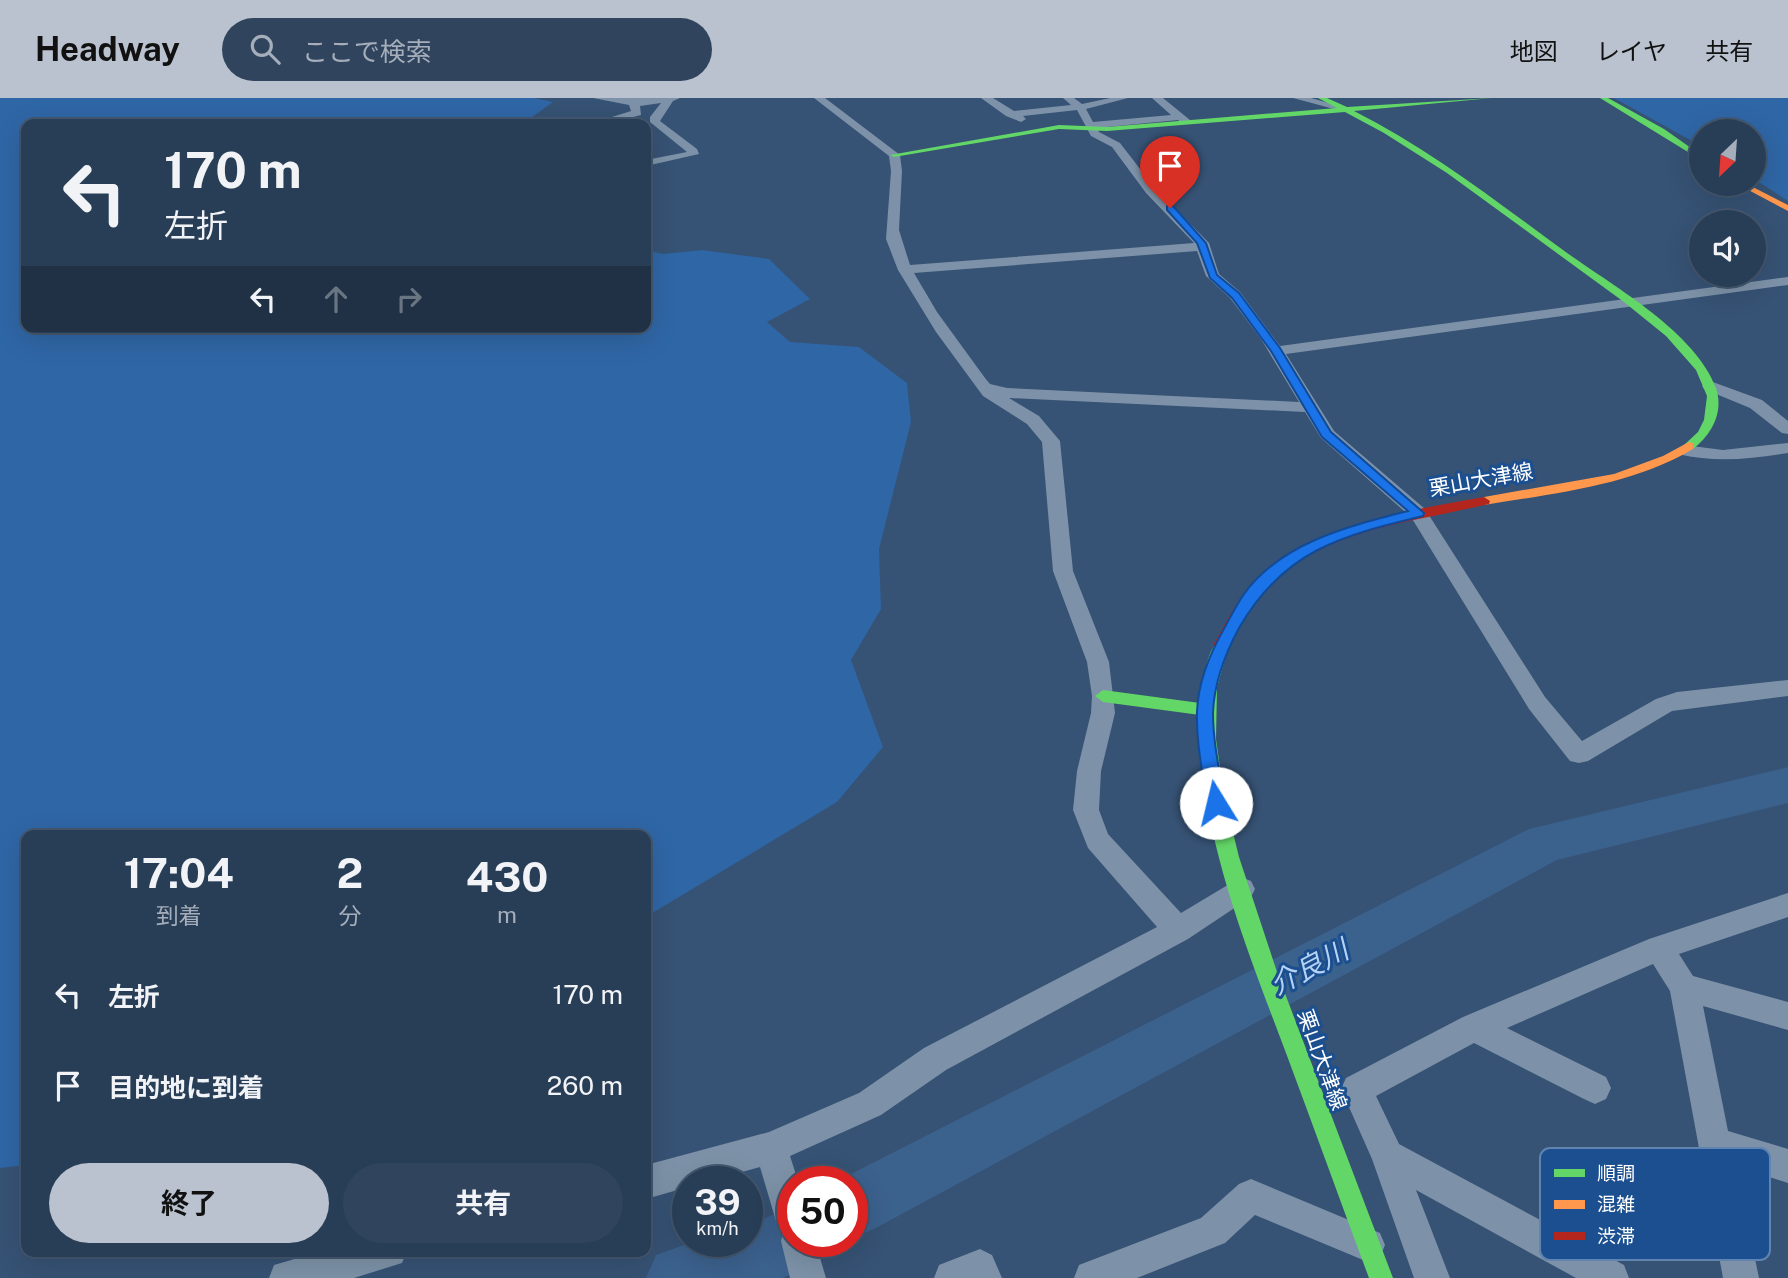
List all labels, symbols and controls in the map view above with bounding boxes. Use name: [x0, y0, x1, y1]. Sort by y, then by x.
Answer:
search box: [222, 18, 712, 81]
text: Headway: [35, 30, 180, 68]
icon: search: [246, 30, 284, 68]
text: ここで検索: [302, 36, 432, 67]
text: 地図: [1510, 37, 1558, 65]
text: レイヤ: [1596, 37, 1667, 65]
text: 共有: [1705, 37, 1753, 65]
north arrow: [1689, 119, 1766, 196]
map controls: [1689, 119, 1766, 287]
pin: [1140, 136, 1200, 208]
text: 170 m: [164, 141, 302, 199]
icon: left: [49, 147, 140, 238]
icon: arrive: [1151, 147, 1189, 185]
text: 左折: [164, 207, 228, 244]
button: sound: [1689, 210, 1766, 287]
icon: left: [244, 280, 282, 318]
icon: ahead: [317, 280, 355, 318]
icon: right: [390, 280, 428, 318]
street label: 栗山大津線: [1427, 458, 1535, 501]
position arrow: [1179, 766, 1253, 840]
text: 17:04: [124, 848, 234, 897]
text: 2: [336, 848, 363, 897]
text: 430: [466, 852, 548, 901]
text: m: [497, 901, 517, 928]
text: 到着: [156, 902, 202, 929]
text: 分: [338, 902, 361, 929]
water label: 介良川: [1264, 931, 1356, 1001]
icon: left: [49, 976, 87, 1014]
text: 170 m: [553, 979, 623, 1010]
text: 左折: [108, 981, 160, 1012]
street label: 栗山大津線: [1293, 1006, 1352, 1113]
icon: arrive: [49, 1067, 87, 1105]
text: 260 m: [547, 1070, 623, 1101]
text: 目的地に到着: [108, 1072, 264, 1103]
legend: [1540, 1148, 1770, 1260]
text: 順調: [1597, 1162, 1635, 1184]
button: 終了: [49, 1163, 329, 1243]
button: 共有: [343, 1163, 623, 1243]
speed limit sign: 50: [777, 1166, 868, 1257]
text: 39: [694, 1182, 741, 1223]
text: 混雑: [1597, 1193, 1635, 1215]
text: km/h: [696, 1218, 739, 1239]
text: 渋滞: [1597, 1225, 1635, 1247]

